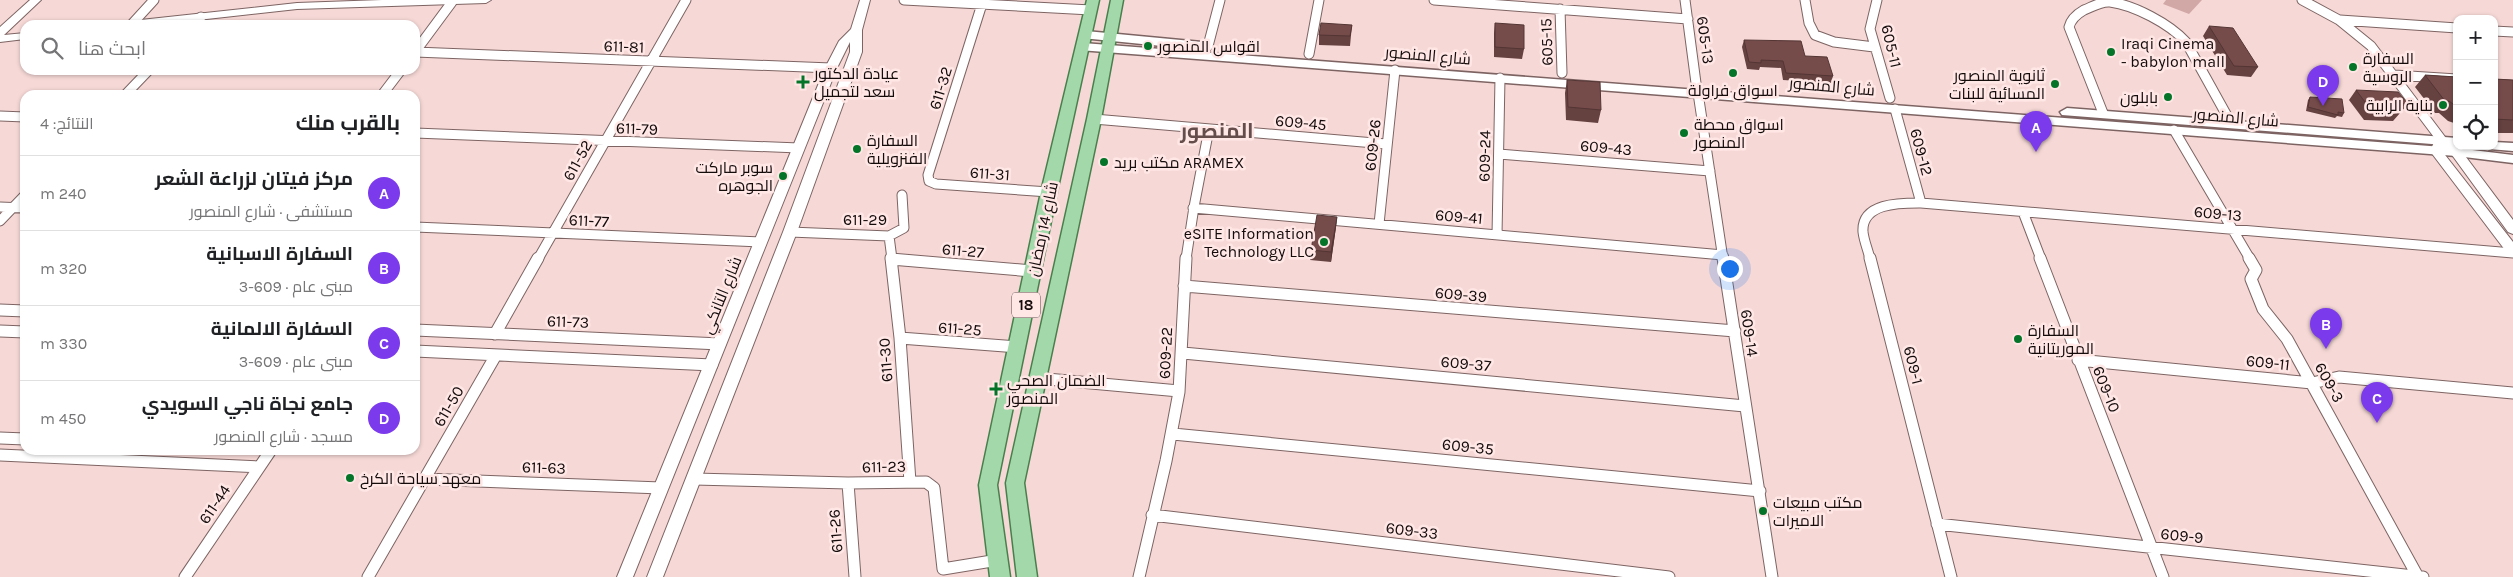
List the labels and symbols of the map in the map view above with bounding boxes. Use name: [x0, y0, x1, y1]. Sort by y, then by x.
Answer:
street label: 605-13: [1693, 15, 1718, 65]
street label: 605-15: [1536, 18, 1557, 66]
street label: 605-11: [1877, 23, 1906, 70]
place label: Iraqi Cinema - babylon mall: [2121, 34, 2225, 71]
street label: 611-81: [603, 36, 645, 57]
place label: اقواس المنصور: [1157, 37, 1260, 57]
marker: اقواس المنصور: [1142, 40, 1154, 52]
street label: شارع المنصور: [1383, 42, 1472, 71]
marker: Iraqi Cinema - babylon mall: [2105, 46, 2117, 58]
place label: السفارة الروسية: [2363, 49, 2414, 86]
marker: السفارة الروسية: [2347, 61, 2359, 73]
place label: عيادة الدكتور سعد لتجميل: [813, 64, 899, 102]
street label: 611-32: [925, 64, 956, 112]
pin: D: [2307, 65, 2339, 106]
place label: ثانوية المنصور المسائية للبنات: [1949, 66, 2046, 103]
marker: اسواق فراولة: [1727, 67, 1739, 79]
street label: شارع المنصور: [1787, 73, 1876, 102]
marker: عيادة الدكتور سعد لتجميل: [796, 75, 810, 89]
marker: ثانوية المنصور المسائية للبنات: [2049, 78, 2061, 90]
place label: اسواق فراولة: [1688, 81, 1778, 101]
place label: بابلون: [2120, 88, 2158, 108]
marker: بابلون: [2162, 91, 2174, 103]
place label: بناية الرابية: [2366, 96, 2433, 115]
marker: بناية الرابية: [2437, 99, 2449, 111]
street label: شارع المنصور: [2191, 104, 2280, 133]
street label: 609-45: [1274, 111, 1327, 134]
pin: A: [2020, 111, 2052, 152]
place label: اسواق محطة المنصور: [1693, 115, 1784, 152]
street label: 611-79: [616, 118, 658, 139]
street label: 609-26: [1360, 118, 1385, 172]
district label: المنصور: [1179, 119, 1254, 144]
street label: 609-12: [1906, 126, 1937, 178]
marker: اسواق محطة المنصور: [1678, 127, 1690, 139]
street label: 609-24: [1475, 130, 1494, 182]
place label: السفارة الفنزويلية: [867, 131, 927, 168]
street label: 609-43: [1579, 136, 1633, 159]
street label: 611-52: [559, 137, 596, 184]
marker: السفارة الفنزويلية: [851, 143, 863, 155]
place label: مكتب بريد ARAMEX: [1114, 153, 1244, 172]
marker: مكتب بريد ARAMEX: [1098, 156, 1110, 168]
place label: سوبر ماركت الجوهره: [695, 158, 773, 195]
street label: 611-31: [969, 163, 1011, 184]
marker: سوبر ماركت الجوهره: [777, 170, 789, 182]
street label: شارع 14 رمضان: [1023, 180, 1064, 279]
street label: 609-13: [2193, 202, 2243, 225]
street label: 609-41: [1434, 205, 1484, 228]
street label: 611-77: [568, 210, 610, 231]
street label: 611-29: [843, 210, 887, 229]
place label: eSITE Information Technology LLC: [1184, 224, 1314, 261]
marker: eSITE Information Technology LLC: [1318, 236, 1330, 248]
street label: 611-27: [941, 239, 985, 262]
street label: شارع التانكي: [697, 254, 749, 338]
your location: [1717, 256, 1743, 282]
street label: 609-39: [1434, 283, 1488, 306]
road number: 18: [1012, 292, 1040, 318]
street label: 609-14: [1737, 308, 1762, 358]
pin: B: [2310, 308, 2342, 349]
street label: 611-73: [547, 311, 589, 332]
street label: 611-25: [938, 318, 982, 339]
place label: السفارة الموريتانية: [2028, 321, 2094, 358]
street label: 609-22: [1155, 327, 1176, 380]
marker: السفارة الموريتانية: [2012, 333, 2024, 345]
street label: 611-30: [874, 337, 897, 383]
street label: 609-1: [1900, 344, 1927, 386]
street label: 609-11: [2245, 351, 2291, 374]
street label: 609-37: [1440, 352, 1492, 375]
street label: 609-3: [2311, 359, 2348, 406]
street label: 609-10: [2089, 363, 2124, 415]
place label: الضمان الصحي المنصور: [1006, 371, 1105, 408]
marker: الضمان الصحي المنصور: [989, 382, 1003, 396]
pin: C: [2361, 382, 2393, 423]
street label: 611-50: [429, 383, 468, 430]
street label: 609-35: [1441, 434, 1495, 459]
street label: 611-63: [522, 457, 566, 478]
street label: 611-23: [862, 457, 906, 476]
place label: معهد سياحة الكرخ: [360, 469, 481, 490]
marker: معهد سياحة الكرخ: [344, 472, 356, 484]
street label: 611-44: [194, 481, 234, 527]
place label: مكتب مبيعات الاميرات: [1773, 493, 1863, 530]
marker: مكتب مبيعات الاميرات: [1757, 505, 1769, 517]
street label: 611-26: [824, 508, 847, 553]
street label: 609-33: [1385, 518, 1439, 543]
street label: 609-9: [2160, 524, 2204, 547]

